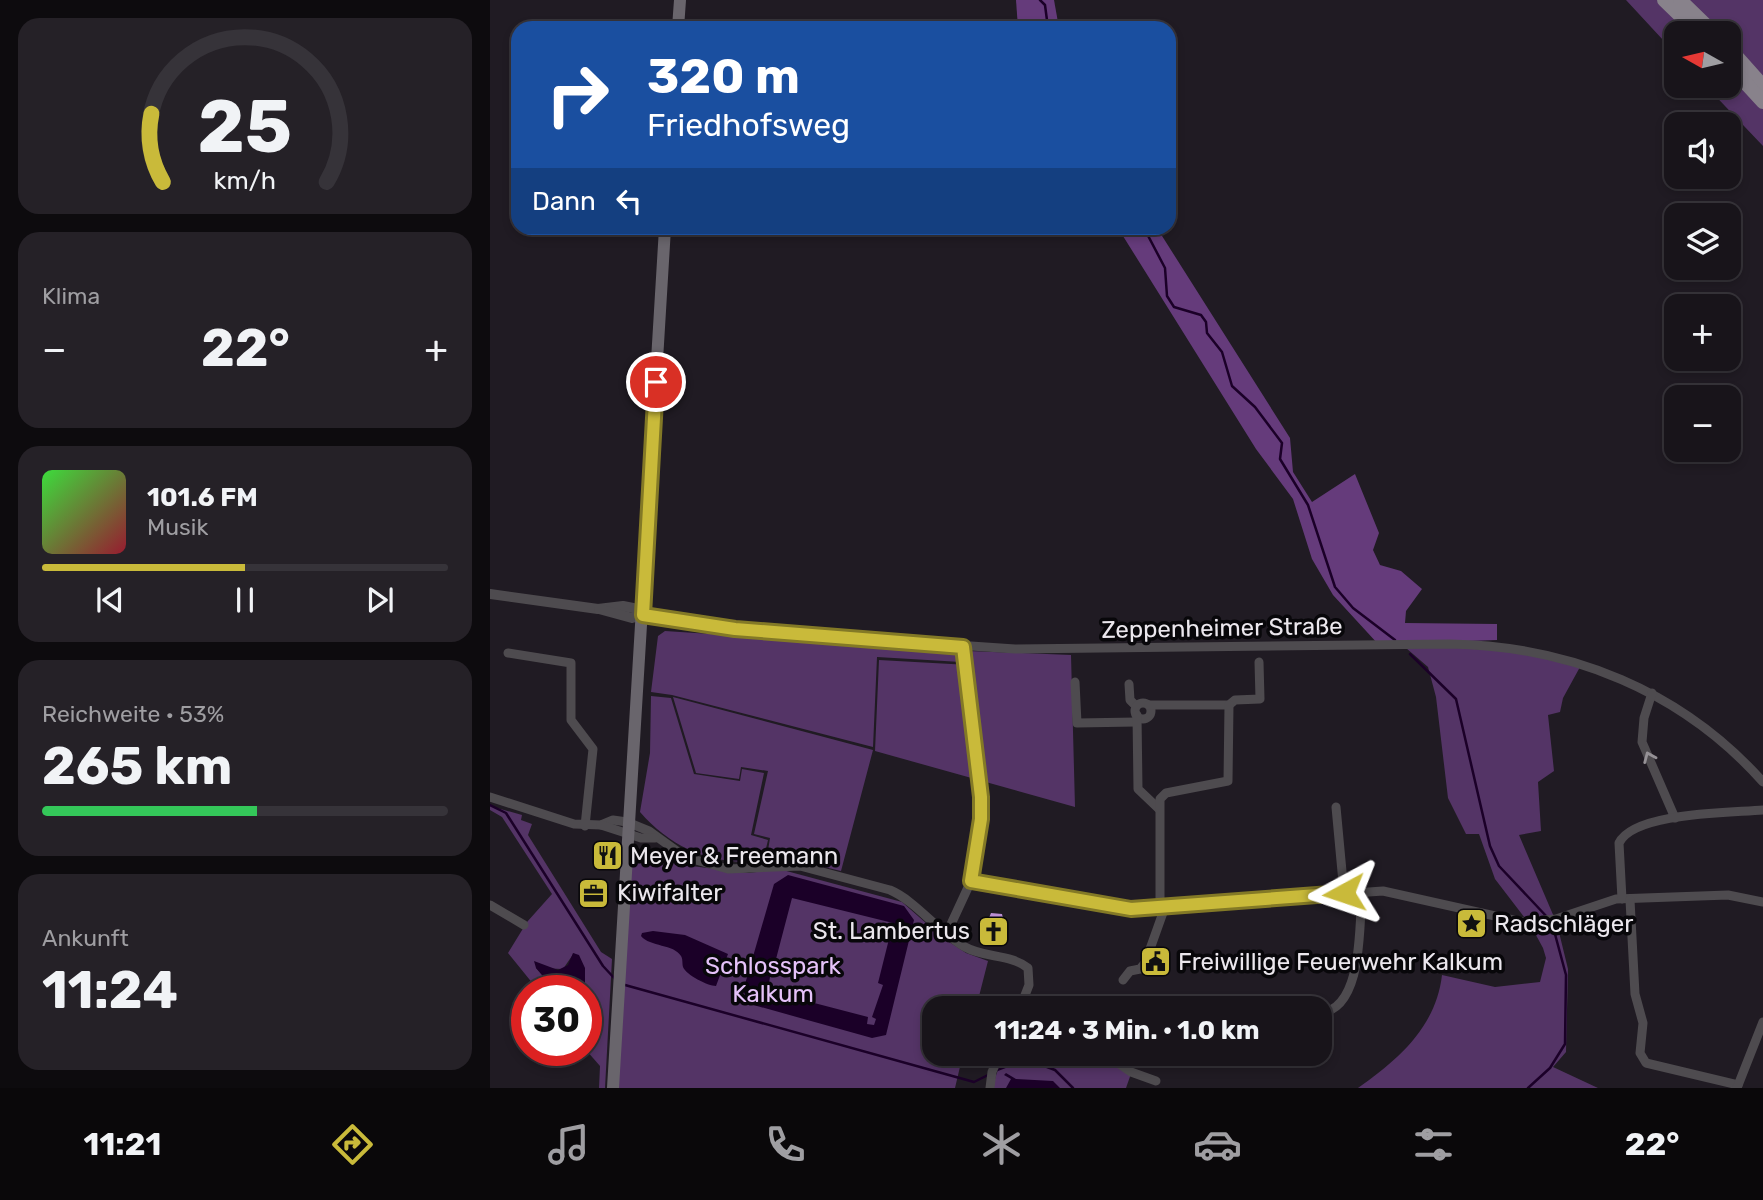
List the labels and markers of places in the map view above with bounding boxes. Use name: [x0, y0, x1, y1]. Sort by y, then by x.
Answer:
pin: [626, 352, 686, 412]
restaurant icon: Meyer & Freemann: [590, 839, 624, 873]
place label: Meyer & Freemann: [630, 842, 838, 870]
office icon: Kiwifalter: [577, 876, 611, 910]
place label: Kiwifalter: [617, 879, 722, 907]
place icon: Radschläger: [1454, 907, 1488, 941]
place label: Radschläger: [1494, 910, 1633, 938]
church icon: St. Lambertus: [976, 914, 1010, 948]
place label: St. Lambertus: [813, 917, 970, 945]
public building icon: Freiwillige Feuerwehr Kalkum: [1138, 945, 1172, 979]
place label: Freiwillige Feuerwehr Kalkum: [1178, 948, 1503, 976]

